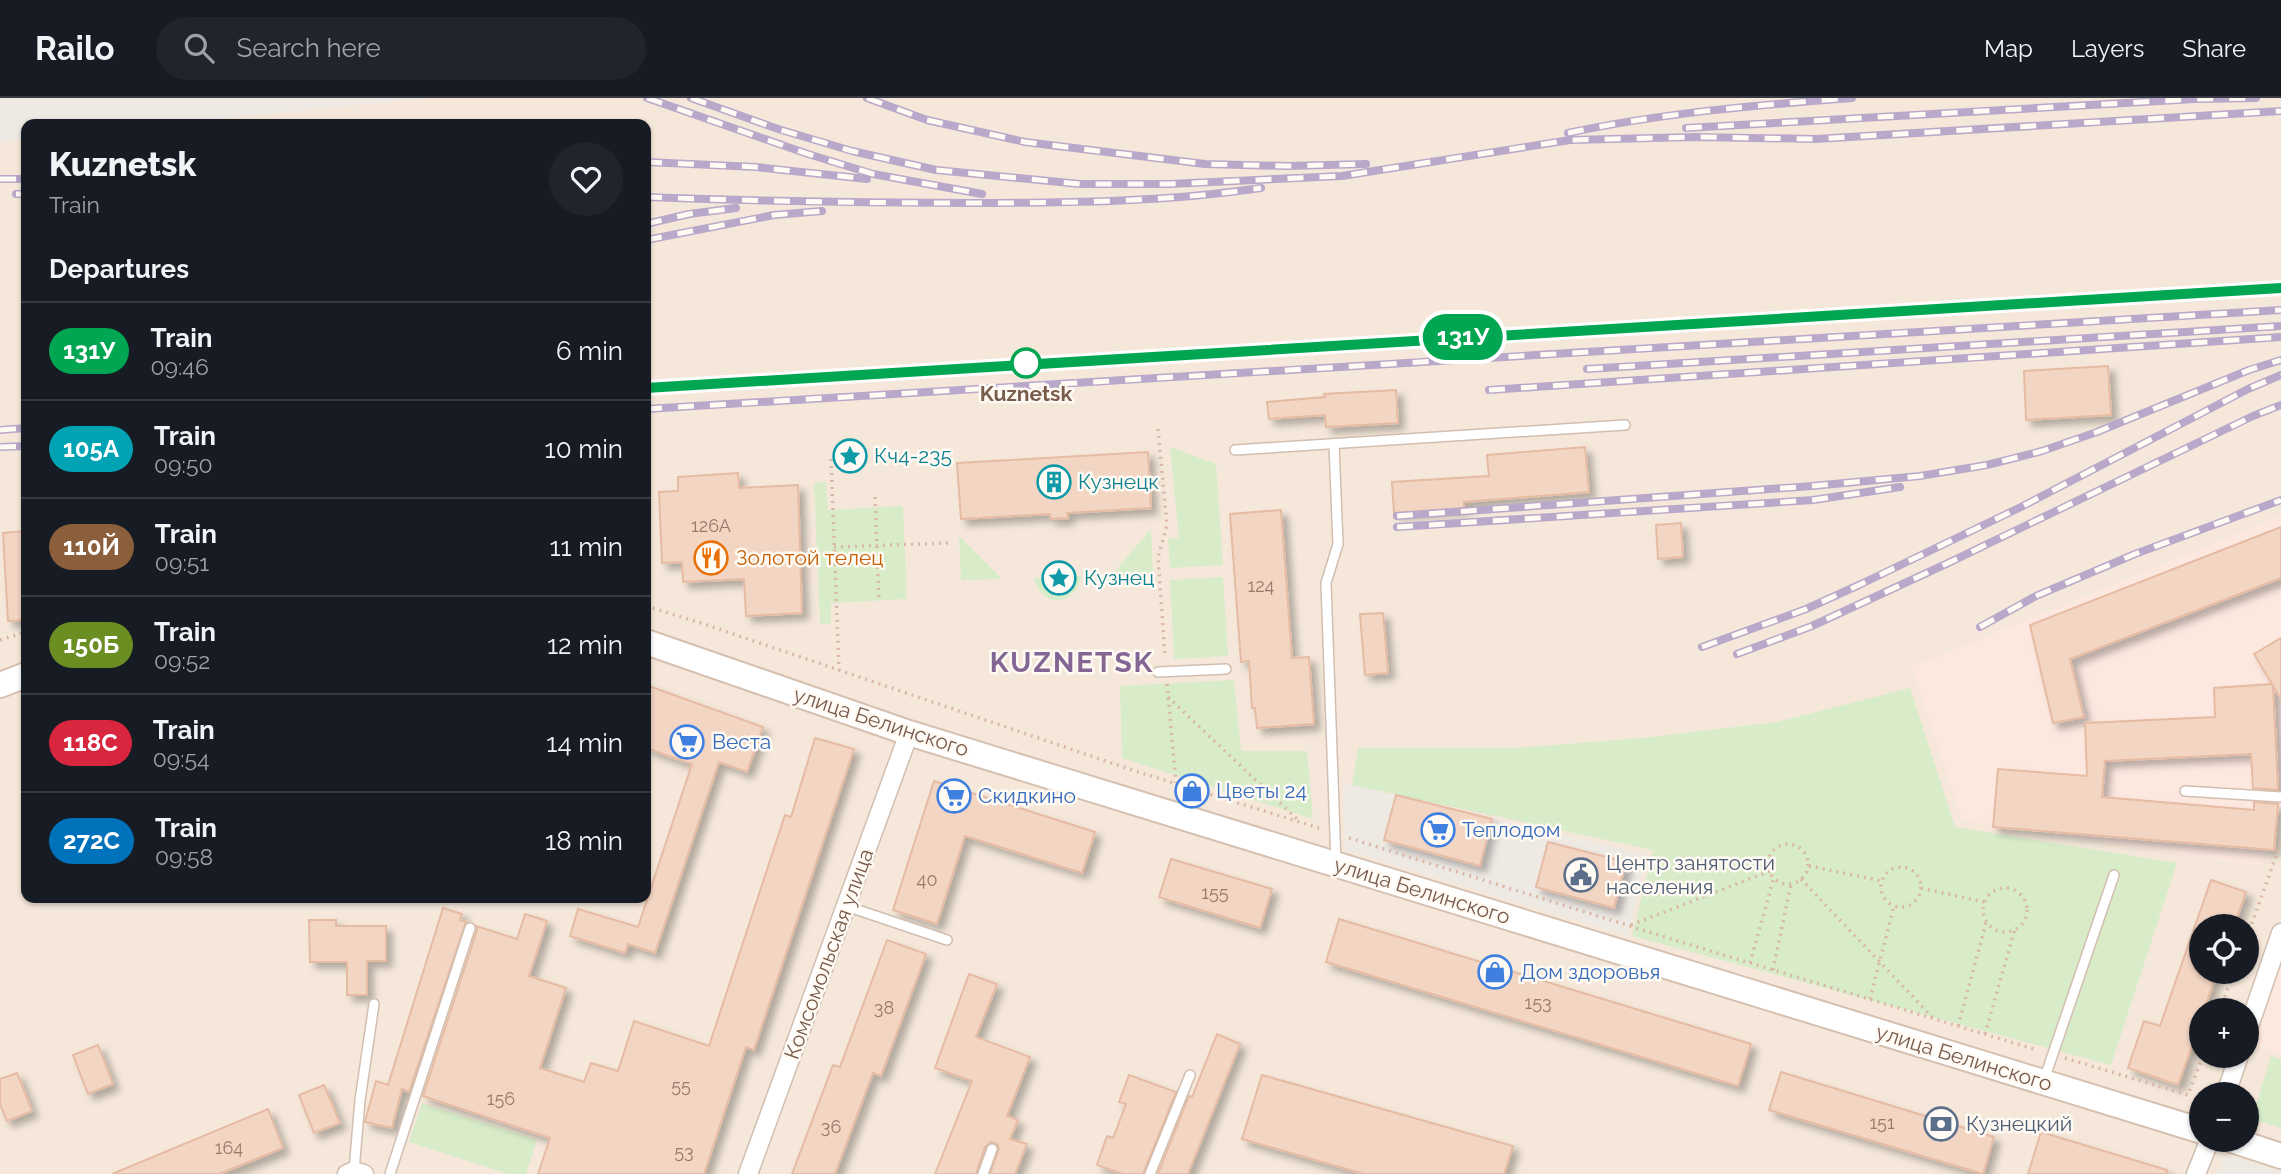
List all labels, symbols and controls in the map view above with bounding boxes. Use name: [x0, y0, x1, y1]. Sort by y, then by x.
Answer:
search box: [156, 17, 646, 80]
text: Railo: [35, 29, 114, 68]
icon: search: [180, 29, 218, 67]
text: Search here: [236, 33, 381, 63]
text: Map: [1984, 34, 2033, 63]
text: Layers: [2071, 34, 2144, 63]
text: Share: [2182, 34, 2246, 63]
button: heart: [549, 142, 623, 216]
text: Kuznetsk: [49, 145, 196, 184]
text: Train: [49, 191, 100, 218]
text: Departures: [49, 254, 189, 284]
line badge: 131У: [1414, 314, 1512, 360]
text: 131У: [1437, 322, 1489, 351]
text: Train: [150, 323, 213, 353]
text: 131У: [63, 336, 115, 365]
text: 6 min: [556, 336, 623, 366]
marker: Kuznetsk: [1011, 348, 1041, 378]
text: 09:46: [150, 353, 209, 380]
place label: Kuznetsk: [980, 381, 1072, 406]
text: Train: [154, 421, 216, 451]
text: 105А: [63, 434, 119, 463]
text: 10 min: [545, 434, 623, 464]
place icon: Кч4-235: [831, 437, 869, 475]
place label: Кч4-235: [874, 443, 952, 468]
text: 09:50: [154, 451, 213, 478]
building icon: Кузнецк: [1035, 463, 1073, 501]
place label: Кузнецк: [1078, 469, 1159, 494]
house number: 126А: [691, 515, 731, 536]
text: Train: [155, 519, 217, 549]
text: 110Й: [63, 532, 120, 561]
text: 11 min: [549, 532, 623, 562]
restaurant icon: Золотой телец: [692, 539, 730, 577]
place label: Золотой телец: [736, 545, 884, 570]
text: 09:51: [155, 549, 209, 576]
place icon: Кузнец: [1040, 559, 1078, 597]
place label: Кузнец: [1084, 565, 1154, 590]
house number: 124: [1248, 575, 1275, 596]
text: Train: [154, 617, 216, 647]
text: 150Б: [63, 630, 119, 659]
text: 12 min: [547, 630, 623, 660]
district label: KUZNETSK: [990, 646, 1154, 679]
text: 09:52: [154, 647, 210, 674]
street label: улица Белинского: [790, 681, 972, 762]
text: Train: [153, 715, 215, 745]
supermarket icon: Веста: [668, 723, 706, 761]
text: 118С: [63, 728, 118, 757]
text: 14 min: [546, 728, 623, 758]
place label: Веста: [712, 729, 771, 754]
text: 09:54: [153, 745, 210, 772]
shop icon: Цветы 24: [1173, 772, 1211, 810]
supermarket icon: Скидкино: [935, 777, 973, 815]
place label: Цветы 24: [1216, 778, 1307, 803]
place label: Скидкино: [978, 783, 1076, 808]
supermarket icon: Теплодом: [1419, 811, 1457, 849]
text: Train: [155, 813, 217, 843]
place label: Теплодом: [1462, 817, 1561, 842]
text: 272С: [63, 826, 120, 855]
text: 18 min: [545, 826, 623, 856]
text: 09:58: [155, 843, 213, 870]
street label: Комсомольская улица: [779, 845, 878, 1062]
place label: Центр занятости населения: [1606, 850, 1775, 899]
street label: улица Белинского: [1331, 852, 1513, 929]
public building icon: Центр занятости населения: [1562, 856, 1600, 894]
house number: 40: [917, 869, 937, 890]
house number: 155: [1201, 882, 1229, 903]
map controls: [2189, 914, 2259, 1152]
button: locate: [2189, 914, 2259, 984]
shop icon: Дом здоровья: [1476, 953, 1514, 991]
place label: Дом здоровья: [1520, 959, 1660, 984]
house number: 153: [1524, 992, 1552, 1013]
house number: 38: [874, 997, 894, 1018]
button: +: [2189, 998, 2259, 1068]
street label: улица Белинского: [1873, 1019, 2055, 1096]
house number: 55: [671, 1075, 691, 1096]
button: −: [2189, 1082, 2259, 1152]
house number: 156: [487, 1088, 515, 1109]
bank icon: Кузнецкий: [1922, 1105, 1960, 1143]
place label: Кузнецкий: [1966, 1111, 2072, 1136]
house number: 151: [1869, 1112, 1895, 1133]
house number: 36: [821, 1116, 841, 1137]
house number: 164: [215, 1137, 243, 1158]
house number: 53: [674, 1141, 694, 1162]

